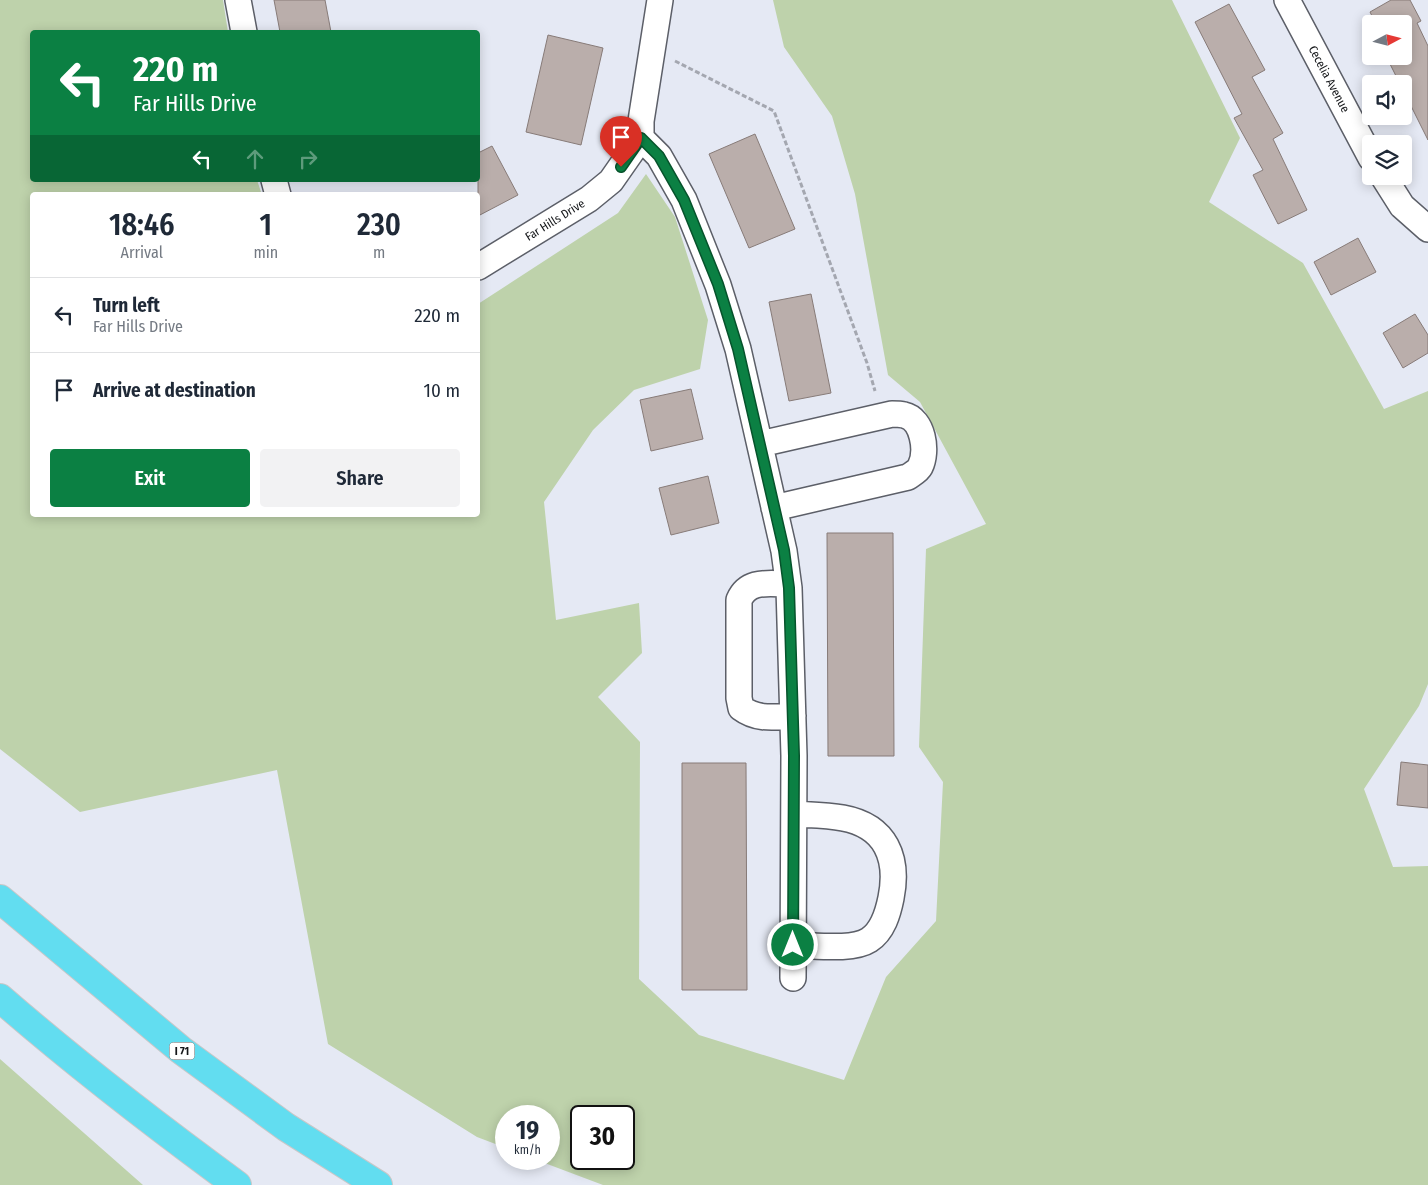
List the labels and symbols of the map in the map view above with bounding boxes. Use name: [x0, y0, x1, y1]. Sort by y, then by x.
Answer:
north arrow: [1362, 15, 1412, 65]
street label: Cecelia Avenue: [1306, 43, 1352, 115]
pin: [600, 116, 642, 167]
street label: Far Hills Drive: [523, 196, 587, 244]
position arrow: [766, 918, 818, 970]
road number: I 71: [170, 1042, 194, 1060]
speed limit sign: 30: [570, 1105, 635, 1170]

